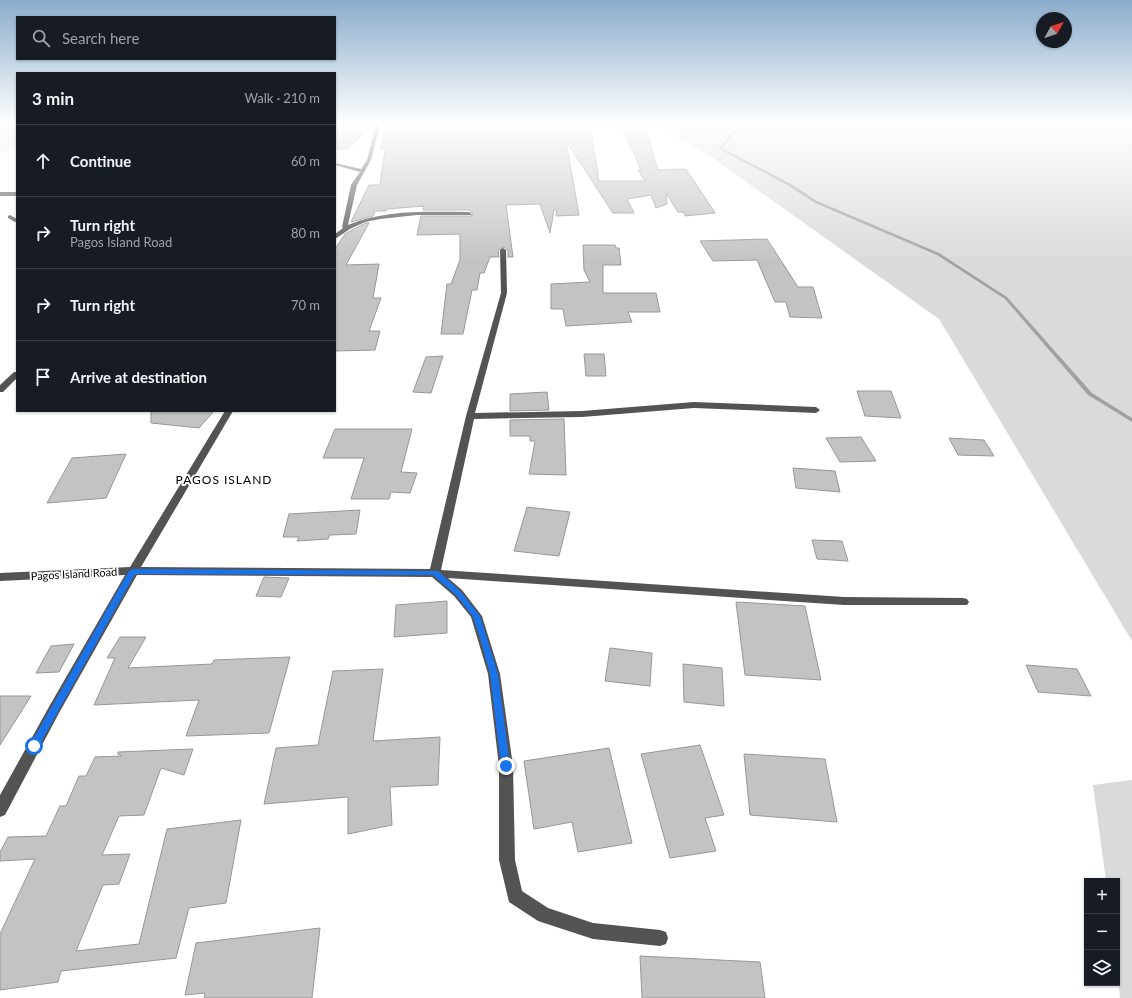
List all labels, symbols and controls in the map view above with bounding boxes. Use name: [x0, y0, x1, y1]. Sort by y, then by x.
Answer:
north arrow: [1036, 12, 1072, 48]
search box: [16, 16, 336, 60]
icon: search: [30, 27, 52, 49]
text: Search here: [62, 29, 139, 47]
text: 3 min: [32, 88, 74, 109]
text: Walk · 210 m: [244, 90, 320, 106]
icon: ahead: [32, 150, 54, 172]
text: Continue: [70, 152, 131, 170]
text: 60 m: [291, 153, 320, 169]
text: Turn right: [70, 216, 135, 234]
icon: right: [32, 222, 54, 244]
text: 80 m: [291, 225, 320, 241]
text: Pagos Island Road: [70, 234, 172, 250]
icon: right: [32, 294, 54, 316]
text: Turn right: [70, 296, 135, 314]
text: 70 m: [291, 297, 320, 313]
icon: arrive: [32, 366, 54, 388]
text: Arrive at destination: [70, 368, 207, 386]
district label: PAGOS ISLAND: [176, 472, 272, 487]
street label: Pagos Island Road: [30, 565, 118, 582]
route start: [25, 737, 43, 755]
route end: [497, 757, 515, 775]
map controls: [1084, 878, 1120, 986]
button: +: [1084, 878, 1120, 914]
button: −: [1084, 914, 1120, 950]
button: layers: [1084, 950, 1120, 986]

